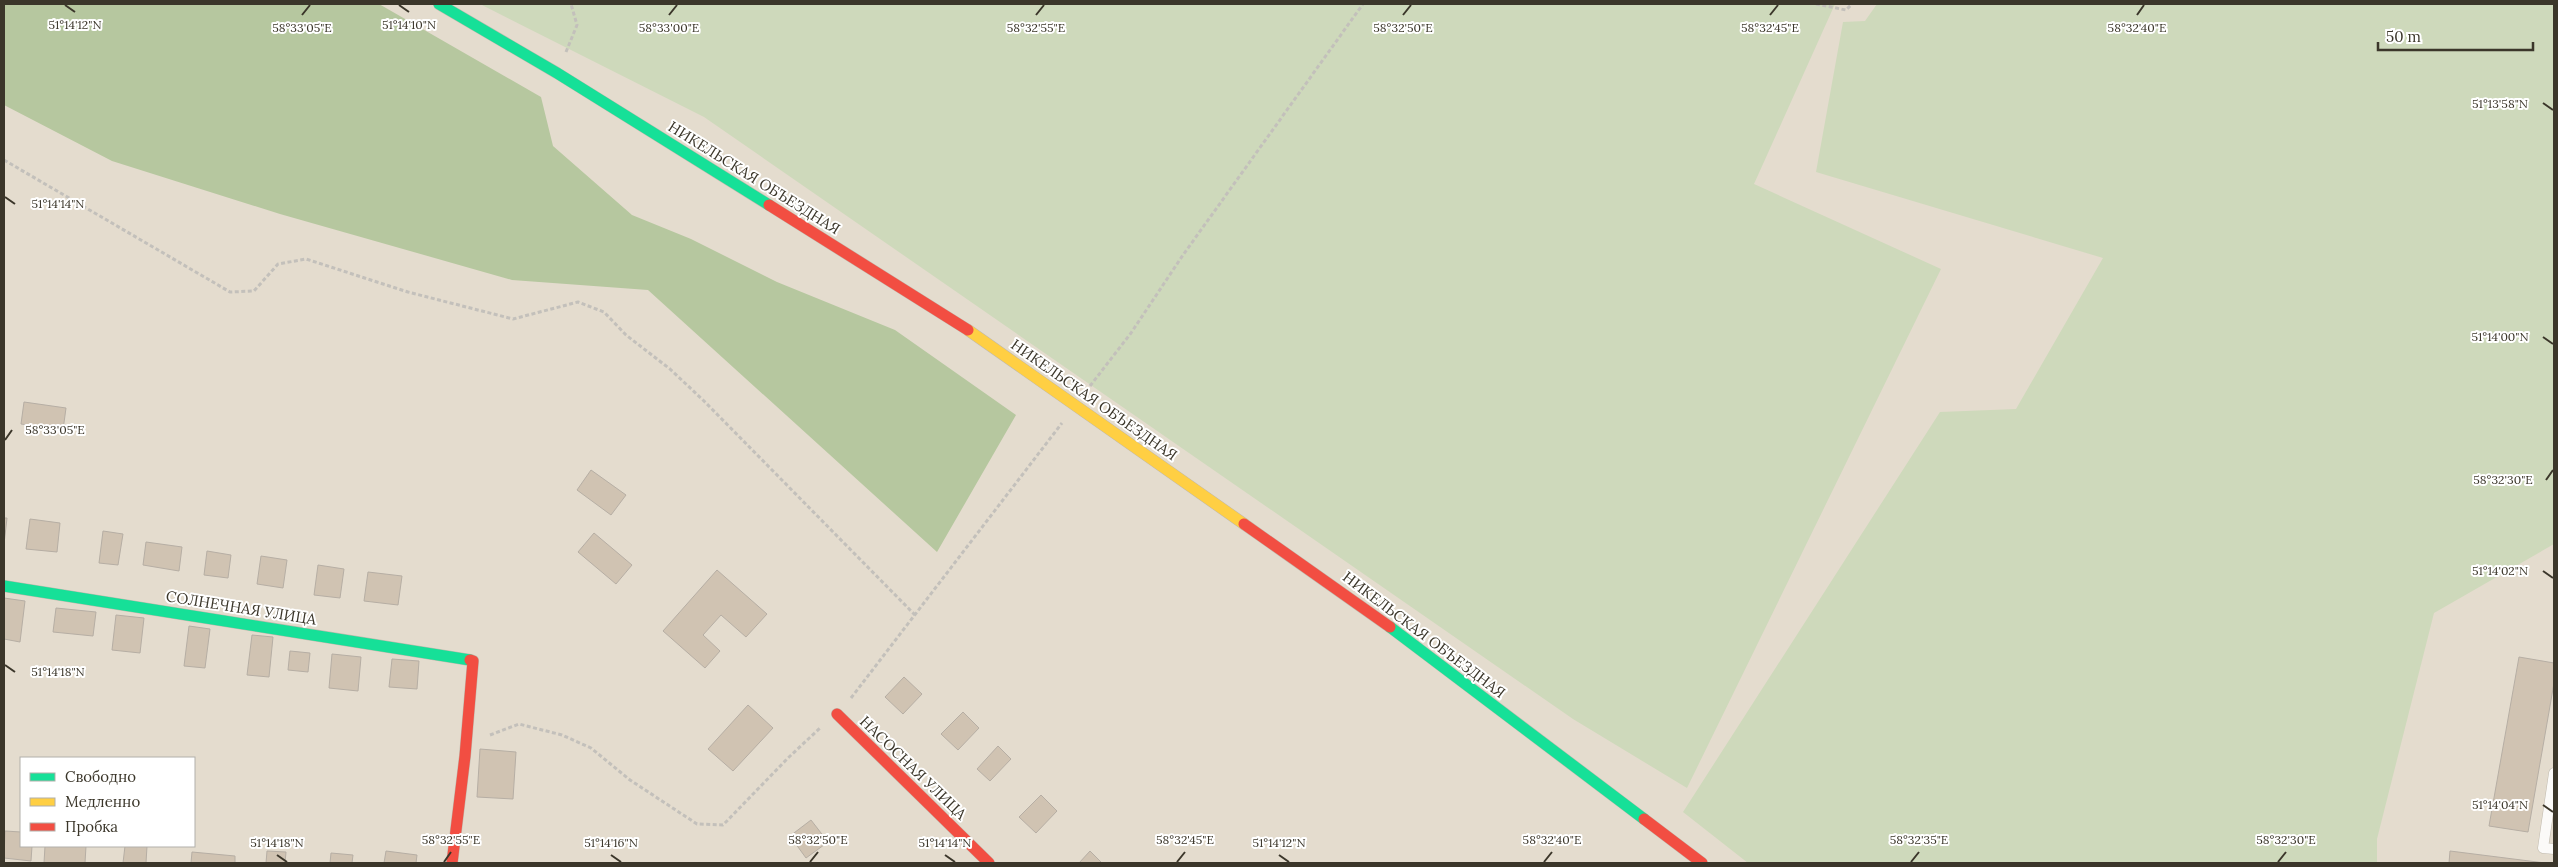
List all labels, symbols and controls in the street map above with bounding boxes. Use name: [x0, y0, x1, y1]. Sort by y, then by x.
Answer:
text: 51°14'12"N: [48, 17, 102, 32]
text: 51°14'10"N: [382, 17, 436, 32]
text: 58°33'05"E: [272, 20, 332, 35]
text: 58°33'00"E: [639, 20, 699, 35]
text: 58°32'55"E: [1007, 20, 1065, 35]
text: 58°32'50"E: [1373, 20, 1433, 35]
text: 58°32'45"E: [1741, 20, 1799, 35]
text: 58°32'40"E: [2108, 20, 2166, 35]
scale bar: [2378, 20, 2533, 52]
text: 50 m: [2386, 27, 2421, 46]
text: 51°13'58"N: [2472, 96, 2528, 111]
street label: НИКЕЛЬСКАЯ ОБЪЕЗДНАЯ: [665, 117, 844, 238]
text: 51°14'14"N: [31, 196, 85, 211]
text: 51°14'00"N: [2471, 329, 2529, 344]
street label: НИКЕЛЬСКАЯ ОБЪЕЗДНАЯ: [1007, 335, 1181, 464]
text: 58°33'05"E: [25, 422, 85, 437]
text: 58°32'30"E: [2473, 472, 2533, 487]
text: 51°14'02"N: [2472, 563, 2528, 578]
street label: НИКЕЛЬСКАЯ ОБЪЕЗДНАЯ: [1339, 567, 1509, 702]
street label: СОЛНЕЧНАЯ УЛИЦА: [165, 586, 318, 629]
text: 51°14'18"N: [31, 664, 85, 679]
street label: НАСОСНАЯ УЛИЦА: [856, 712, 971, 824]
legend: [20, 757, 195, 847]
text: Свободно: [65, 767, 136, 786]
text: Медленно: [65, 792, 140, 811]
text: 51°14'04"N: [2472, 797, 2528, 812]
text: Пробка: [65, 817, 118, 836]
text: 58°32'55"E: [422, 832, 480, 847]
text: 58°32'50"E: [788, 832, 848, 847]
text: 58°32'45"E: [1156, 832, 1214, 847]
text: 58°32'40"E: [1523, 832, 1581, 847]
text: 58°32'35"E: [1890, 832, 1948, 847]
text: 58°32'30"E: [2256, 832, 2316, 847]
text: 51°14'18"N: [250, 835, 304, 850]
text: 51°14'16"N: [584, 835, 638, 850]
text: 51°14'14"N: [918, 835, 972, 850]
text: 51°14'12"N: [1252, 835, 1306, 850]

